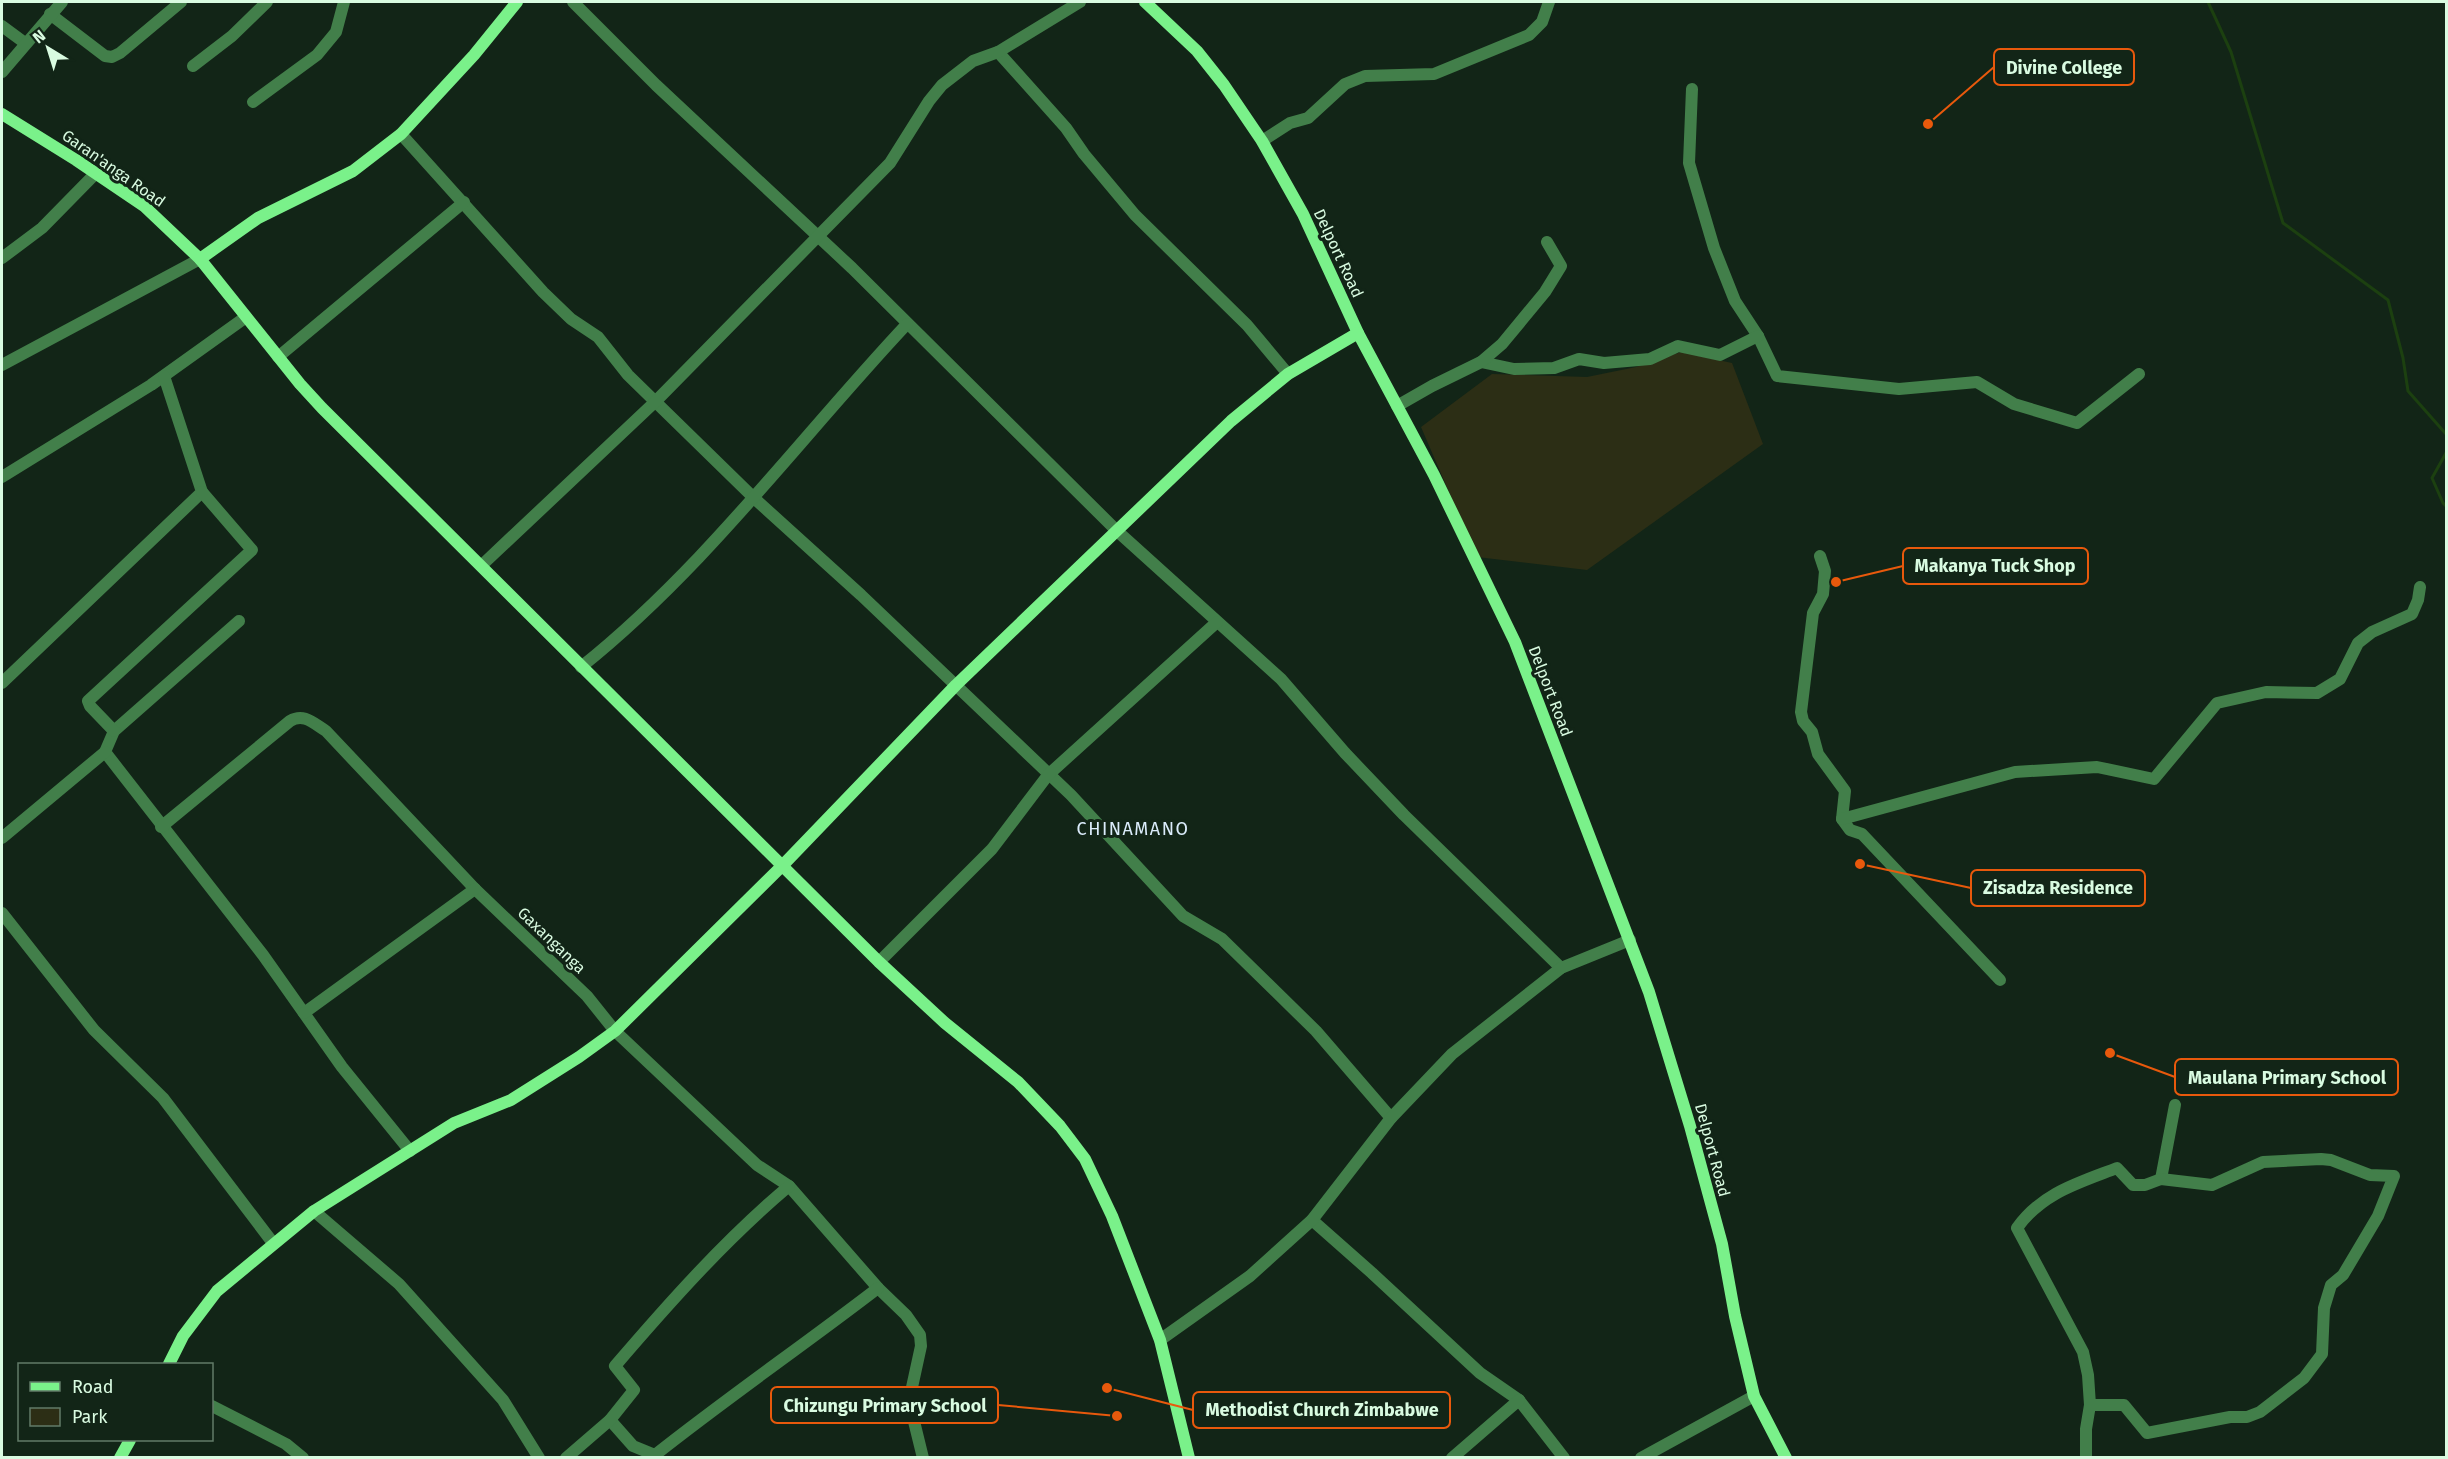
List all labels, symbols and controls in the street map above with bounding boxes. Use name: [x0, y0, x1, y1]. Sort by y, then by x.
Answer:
north arrow: [18, 18, 78, 78]
text: N: [29, 26, 49, 47]
callout: Divine College: [1994, 49, 2134, 85]
text: Divine College: [2006, 57, 2122, 79]
street label: Garan'anga Road: [58, 126, 169, 211]
street label: Delport Road: [1310, 206, 1367, 301]
callout: Makanya Tuck Shop: [1903, 548, 2088, 584]
text: Makanya Tuck Shop: [1915, 555, 2076, 577]
street label: Delport Road: [1525, 643, 1577, 739]
district label: CHINAMANO: [1077, 818, 1189, 840]
callout: Zisadza Residence: [1971, 870, 2145, 906]
text: Zisadza Residence: [1983, 877, 2133, 899]
street label: Gaxanganga: [514, 903, 590, 977]
callout: Maulana Primary School: [2175, 1059, 2398, 1095]
text: Maulana Primary School: [2188, 1067, 2387, 1089]
street label: Delport Road: [1691, 1101, 1734, 1199]
legend: [18, 1363, 213, 1441]
text: Road: [72, 1376, 114, 1398]
callout: Chizungu Primary School: [771, 1387, 998, 1423]
callout: Methodist Church Zimbabwe: [1193, 1392, 1450, 1428]
text: Chizungu Primary School: [784, 1395, 987, 1417]
text: Methodist Church Zimbabwe: [1205, 1399, 1439, 1421]
text: Park: [72, 1406, 108, 1428]

